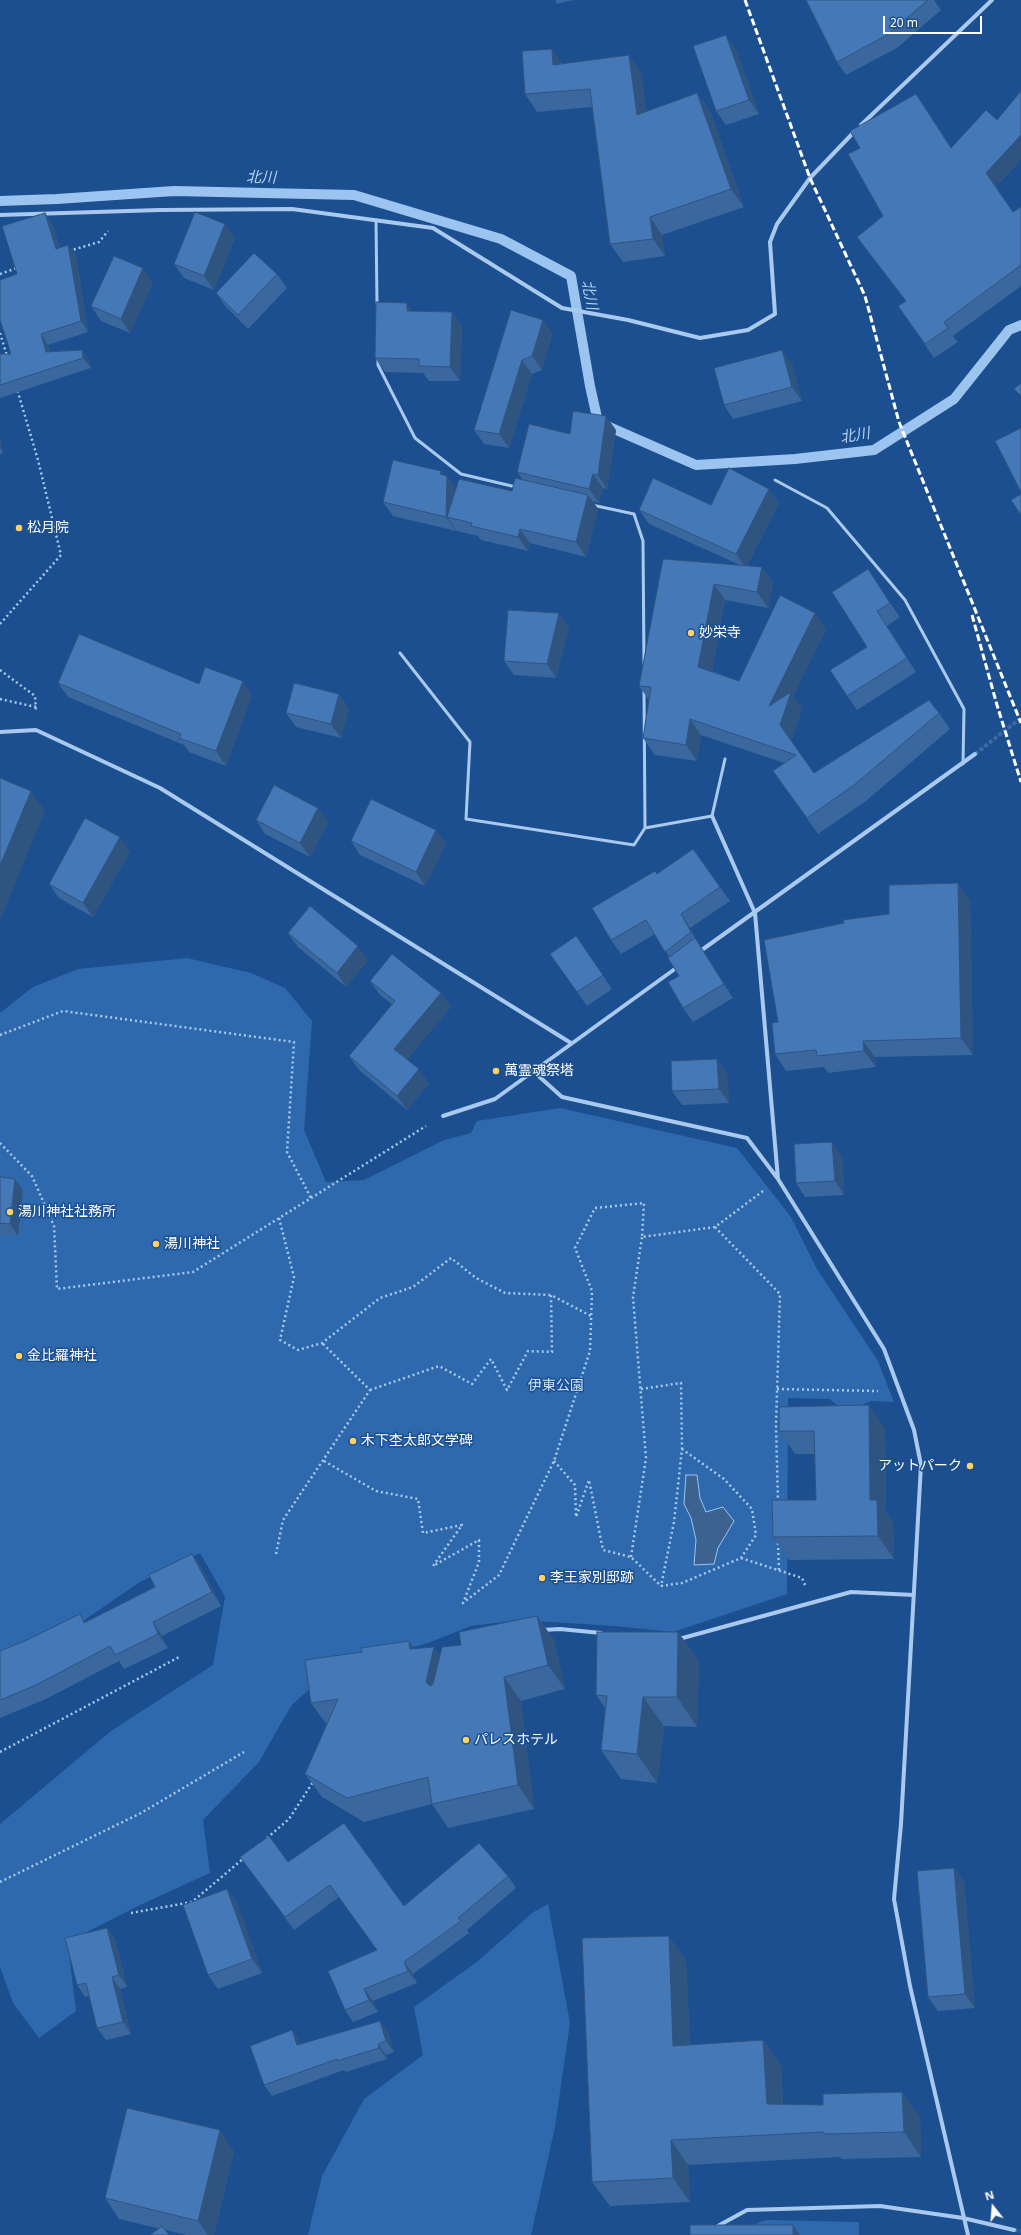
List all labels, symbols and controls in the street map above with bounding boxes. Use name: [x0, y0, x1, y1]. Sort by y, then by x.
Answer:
scale bar: [885, 8, 984, 34]
text: 20 m: [890, 14, 918, 31]
water label: 北川: [246, 169, 276, 187]
water label: 北川: [577, 279, 601, 311]
water label: 北川: [839, 425, 871, 447]
place label: 松月院: [27, 520, 69, 536]
marker: 松月院: [14, 523, 24, 533]
place label: 妙栄寺: [699, 625, 741, 641]
marker: 妙栄寺: [686, 628, 696, 638]
place label: 萬霊魂祭塔: [504, 1063, 574, 1079]
marker: 萬霊魂祭塔: [491, 1066, 501, 1076]
place label: 湯川神社社務所: [18, 1204, 116, 1220]
marker: 湯川神社社務所: [5, 1207, 15, 1217]
place label: 湯川神社: [164, 1236, 220, 1252]
marker: 湯川神社: [151, 1239, 161, 1249]
place label: 金比羅神社: [27, 1348, 97, 1364]
marker: 金比羅神社: [14, 1351, 24, 1361]
park label: 伊東公園: [528, 1378, 584, 1394]
place label: 木下杢太郎文学碑: [361, 1433, 473, 1449]
marker: 木下杢太郎文学碑: [348, 1436, 358, 1446]
place label: アットパーク: [878, 1458, 962, 1474]
marker: アットパーク: [965, 1461, 975, 1471]
place label: 李王家別邸跡: [550, 1570, 634, 1586]
marker: 李王家別邸跡: [537, 1573, 547, 1583]
place label: パレスホテル: [474, 1732, 558, 1748]
marker: パレスホテル: [461, 1735, 471, 1745]
north arrow: [973, 2187, 1013, 2227]
text: N: [983, 2187, 996, 2204]

